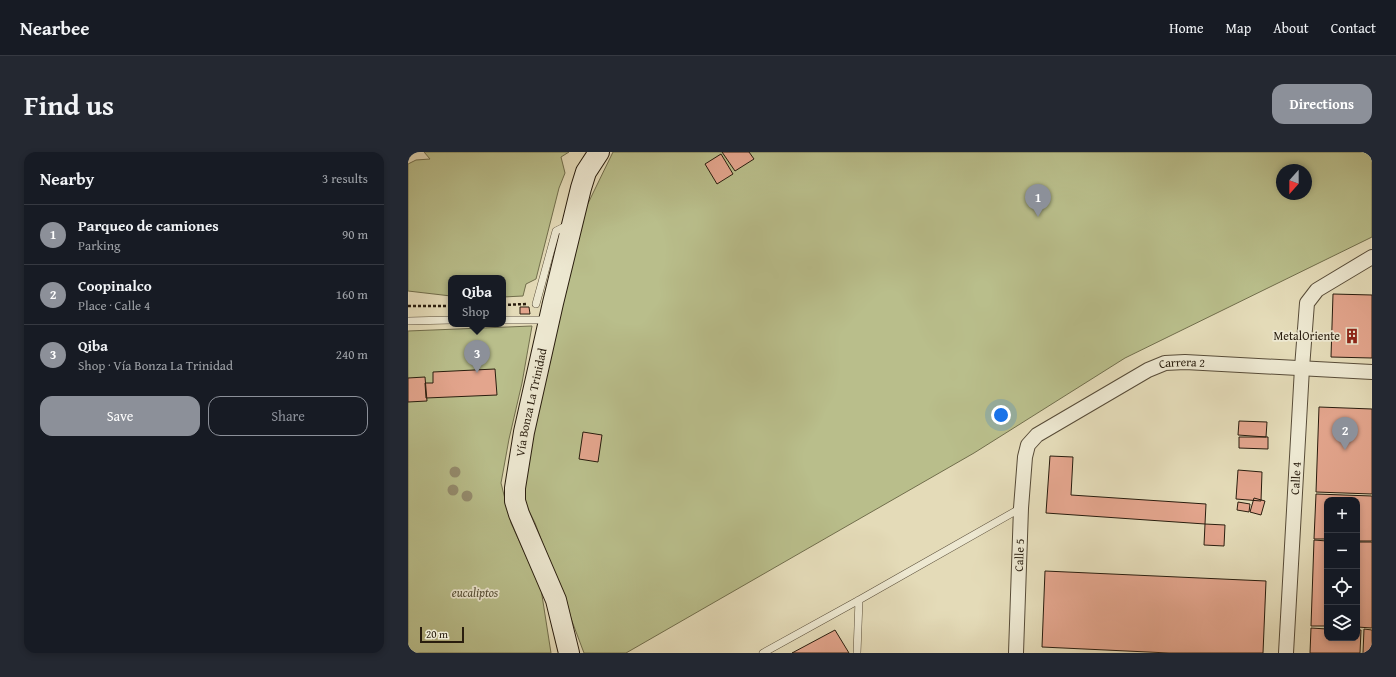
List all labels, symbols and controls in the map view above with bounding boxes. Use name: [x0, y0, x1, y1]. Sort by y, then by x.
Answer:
text: Nearbee: [20, 14, 90, 42]
text: Home: [1169, 18, 1204, 38]
text: Map: [1226, 18, 1251, 38]
text: About: [1273, 18, 1309, 38]
text: Contact: [1331, 18, 1376, 38]
text: Find us: [24, 84, 114, 125]
button: Directions: [1272, 84, 1372, 124]
north arrow: [1276, 164, 1312, 200]
text: Nearby: [40, 166, 94, 191]
text: 3 results: [322, 169, 368, 188]
pin: 1: [1025, 184, 1051, 217]
text: Parqueo de camiones: [78, 215, 219, 236]
text: 1: [50, 225, 56, 244]
text: 90 m: [342, 225, 368, 244]
text: Parking: [78, 236, 121, 255]
text: Coopinalco: [78, 275, 152, 296]
popup: [448, 275, 506, 327]
text: Qiba: [462, 281, 492, 302]
text: 2: [50, 285, 56, 304]
text: 160 m: [336, 285, 368, 304]
text: Place · Calle 4: [78, 296, 150, 315]
text: Shop: [462, 302, 489, 321]
place label: MetalOriente: [1273, 327, 1340, 344]
building icon: MetalOriente: [1343, 327, 1361, 345]
text: Qiba: [78, 335, 108, 356]
pin: 3: [464, 340, 490, 373]
text: 3: [50, 345, 56, 364]
text: 240 m: [336, 345, 368, 364]
street label: Vía Bonza La Trinidad: [511, 346, 551, 458]
street label: Carrera 2: [1156, 353, 1206, 373]
text: Shop · Vía Bonza La Trinidad: [78, 356, 233, 375]
button: Save: [40, 396, 200, 436]
button: Share: [208, 396, 368, 436]
your location: [991, 405, 1011, 425]
pin: 2: [1332, 417, 1358, 450]
street label: Calle 4: [1286, 461, 1305, 495]
map controls: [1324, 497, 1360, 641]
button: +: [1324, 497, 1360, 533]
button: −: [1324, 533, 1360, 569]
street label: Calle 5: [1010, 538, 1028, 572]
button: locate: [1324, 569, 1360, 605]
park label: eucaliptos: [452, 584, 499, 601]
button: layers: [1324, 605, 1360, 641]
scale bar: [420, 625, 464, 644]
text: 20 m: [426, 626, 448, 642]

